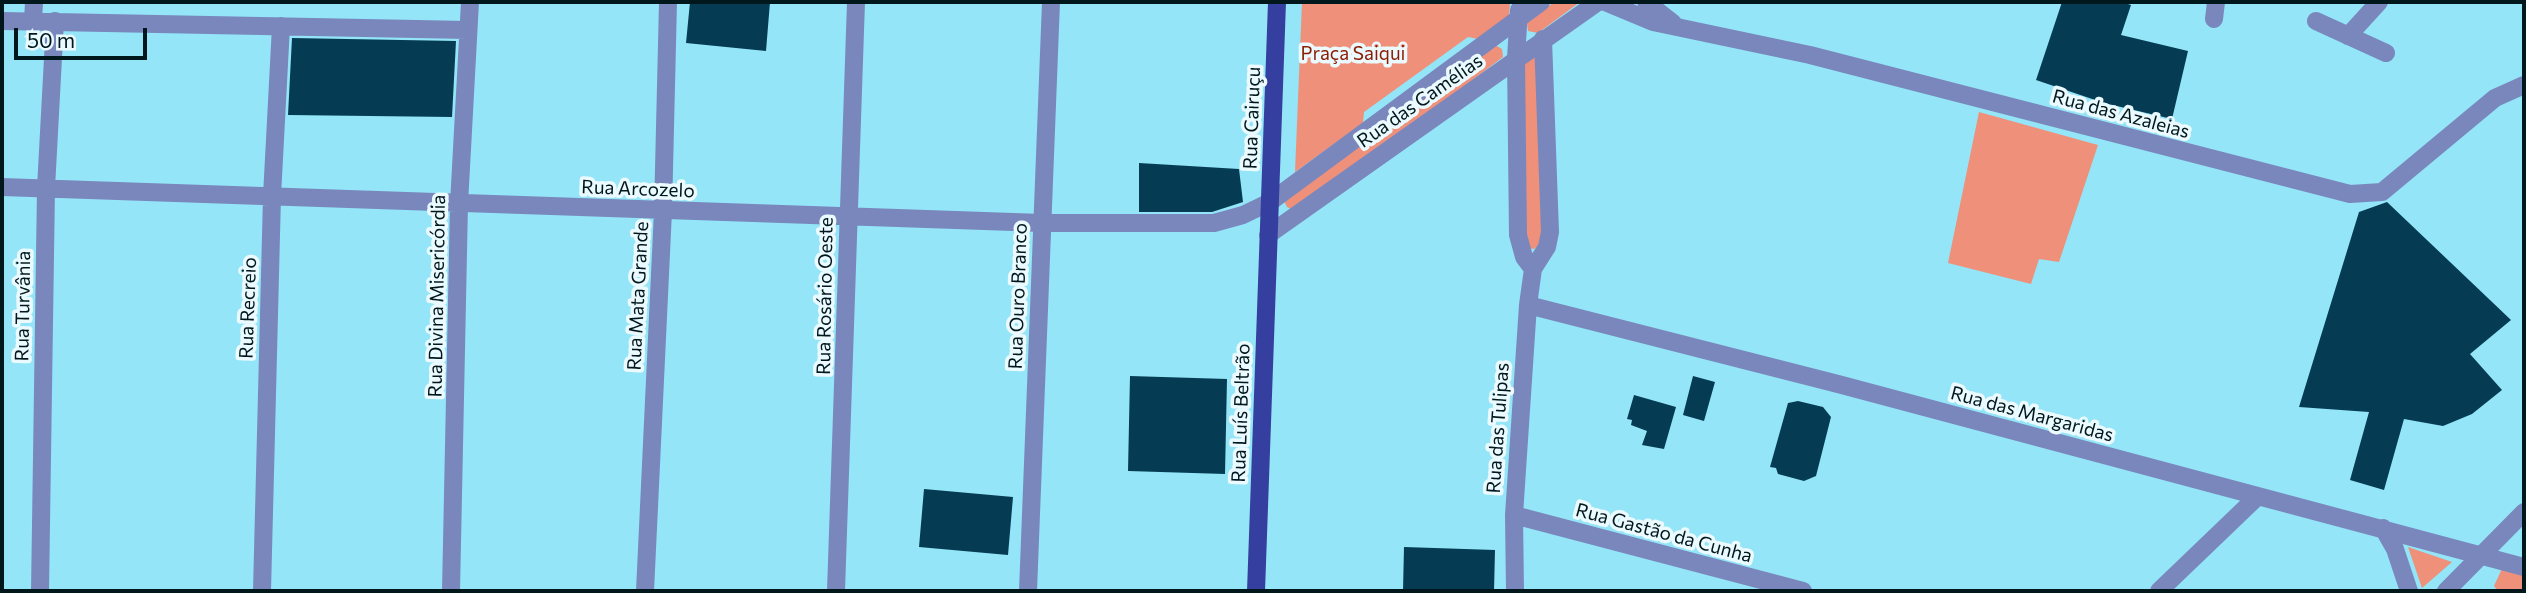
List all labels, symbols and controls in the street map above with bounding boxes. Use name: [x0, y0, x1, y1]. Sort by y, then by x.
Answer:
scale bar: [18, 14, 150, 58]
text: 50 m: [27, 27, 75, 52]
park label: Praça Saiqui: [1301, 43, 1405, 65]
street label: Rua das Camélias: [1353, 49, 1487, 153]
street label: Rua Cairuçu: [1239, 66, 1265, 170]
street label: Rua das Azaleias: [2050, 85, 2192, 143]
street label: Rua Arcozelo: [581, 176, 695, 202]
street label: Rua Divina Misericórdia: [424, 194, 450, 398]
street label: Rua Rosário Oeste: [812, 217, 838, 375]
street label: Rua Mata Grande: [623, 221, 653, 371]
street label: Rua Ouro Branco: [1004, 222, 1032, 370]
street label: Rua Turvânia: [11, 250, 35, 362]
street label: Rua Recreio: [235, 257, 261, 359]
street label: Rua Luís Beltrão: [1227, 343, 1255, 483]
street label: Rua das Tulipas: [1482, 362, 1514, 494]
street label: Rua das Margaridas: [1948, 381, 2116, 447]
street label: Rua Gastão da Cunha: [1573, 498, 1755, 568]

